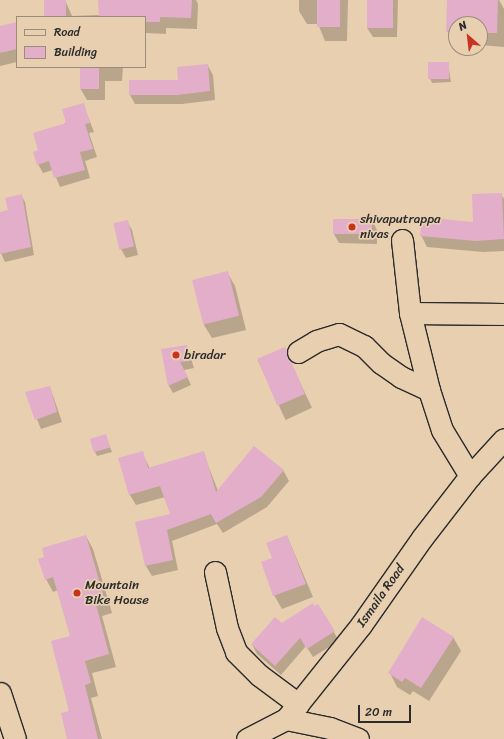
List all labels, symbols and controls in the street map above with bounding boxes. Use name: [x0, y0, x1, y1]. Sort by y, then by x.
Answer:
legend: [16, 16, 146, 68]
north arrow: [448, 16, 488, 56]
text: N: [455, 16, 470, 36]
text: Road: [54, 21, 80, 43]
text: Building: [54, 41, 97, 63]
place label: shivaputrappa nivas: [360, 212, 441, 243]
marker: shivaputrappa nivas: [347, 222, 357, 232]
place label: biradar: [184, 347, 225, 363]
marker: biradar: [171, 350, 181, 360]
street label: Ismaila Road: [354, 562, 408, 630]
place label: Mountain Bike House: [85, 578, 149, 609]
marker: Mountain Bike House: [72, 588, 82, 598]
scale bar: [360, 697, 413, 723]
text: 20 m: [365, 701, 392, 723]

